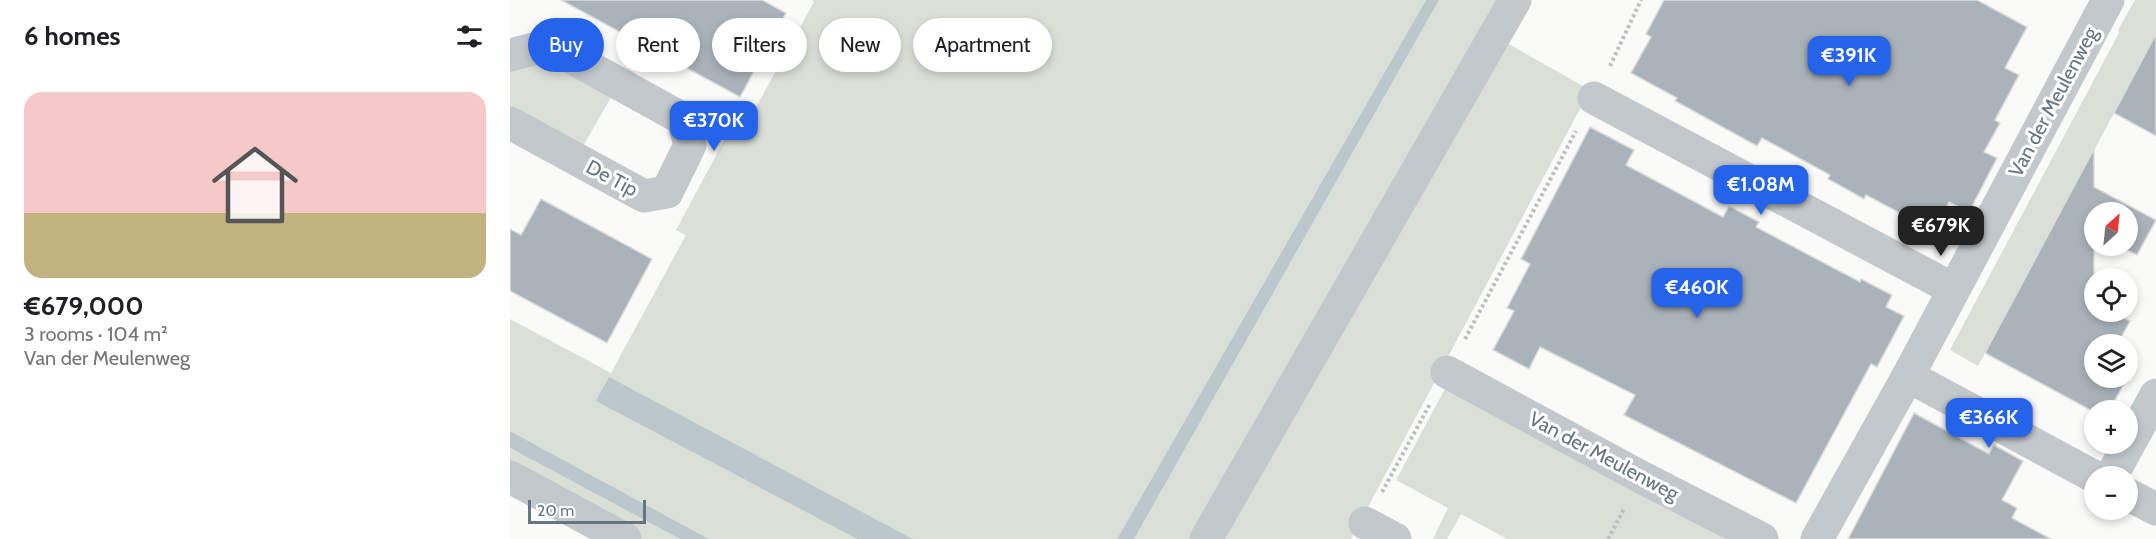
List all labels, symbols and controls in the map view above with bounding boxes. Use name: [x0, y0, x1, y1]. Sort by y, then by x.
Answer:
chip: Buy: [528, 18, 604, 72]
chip: Rent: [616, 18, 700, 72]
chip: Filters: [712, 18, 807, 72]
chip: New: [819, 18, 901, 72]
chip: Apartment: [913, 18, 1052, 72]
text: 6 homes: [24, 20, 121, 52]
icon: filters: [453, 20, 486, 53]
street label: Van der Meulenweg: [2003, 22, 2103, 181]
pin: €391K: [1807, 36, 1891, 87]
text: €391K: [1822, 43, 1876, 67]
pin: €370K: [672, 101, 756, 152]
text: €370K: [684, 108, 744, 132]
icon: home: [201, 131, 309, 239]
street label: De Tip: [582, 154, 642, 202]
pin: €1.08M: [1712, 165, 1810, 216]
text: €1.08M: [1727, 172, 1795, 196]
north arrow: [2084, 202, 2138, 256]
map controls: [2084, 202, 2138, 520]
pin: €679K: [1899, 206, 1983, 257]
text: €679K: [1912, 213, 1970, 237]
pin: €460K: [1655, 268, 1739, 319]
button: locate: [2084, 268, 2138, 322]
text: €460K: [1665, 275, 1729, 299]
text: €679,000: [24, 290, 144, 322]
text: 3 rooms · 104 m²: [24, 322, 168, 346]
button: layers: [2084, 334, 2138, 388]
text: Van der Meulenweg: [24, 346, 190, 370]
pin: €366K: [1947, 398, 2031, 449]
button: +: [2084, 400, 2138, 454]
text: €366K: [1960, 405, 2018, 429]
street label: Van der Meulenweg: [1525, 406, 1684, 506]
button: −: [2084, 466, 2138, 520]
scale bar: [528, 497, 646, 524]
text: 20 m: [537, 501, 574, 520]

